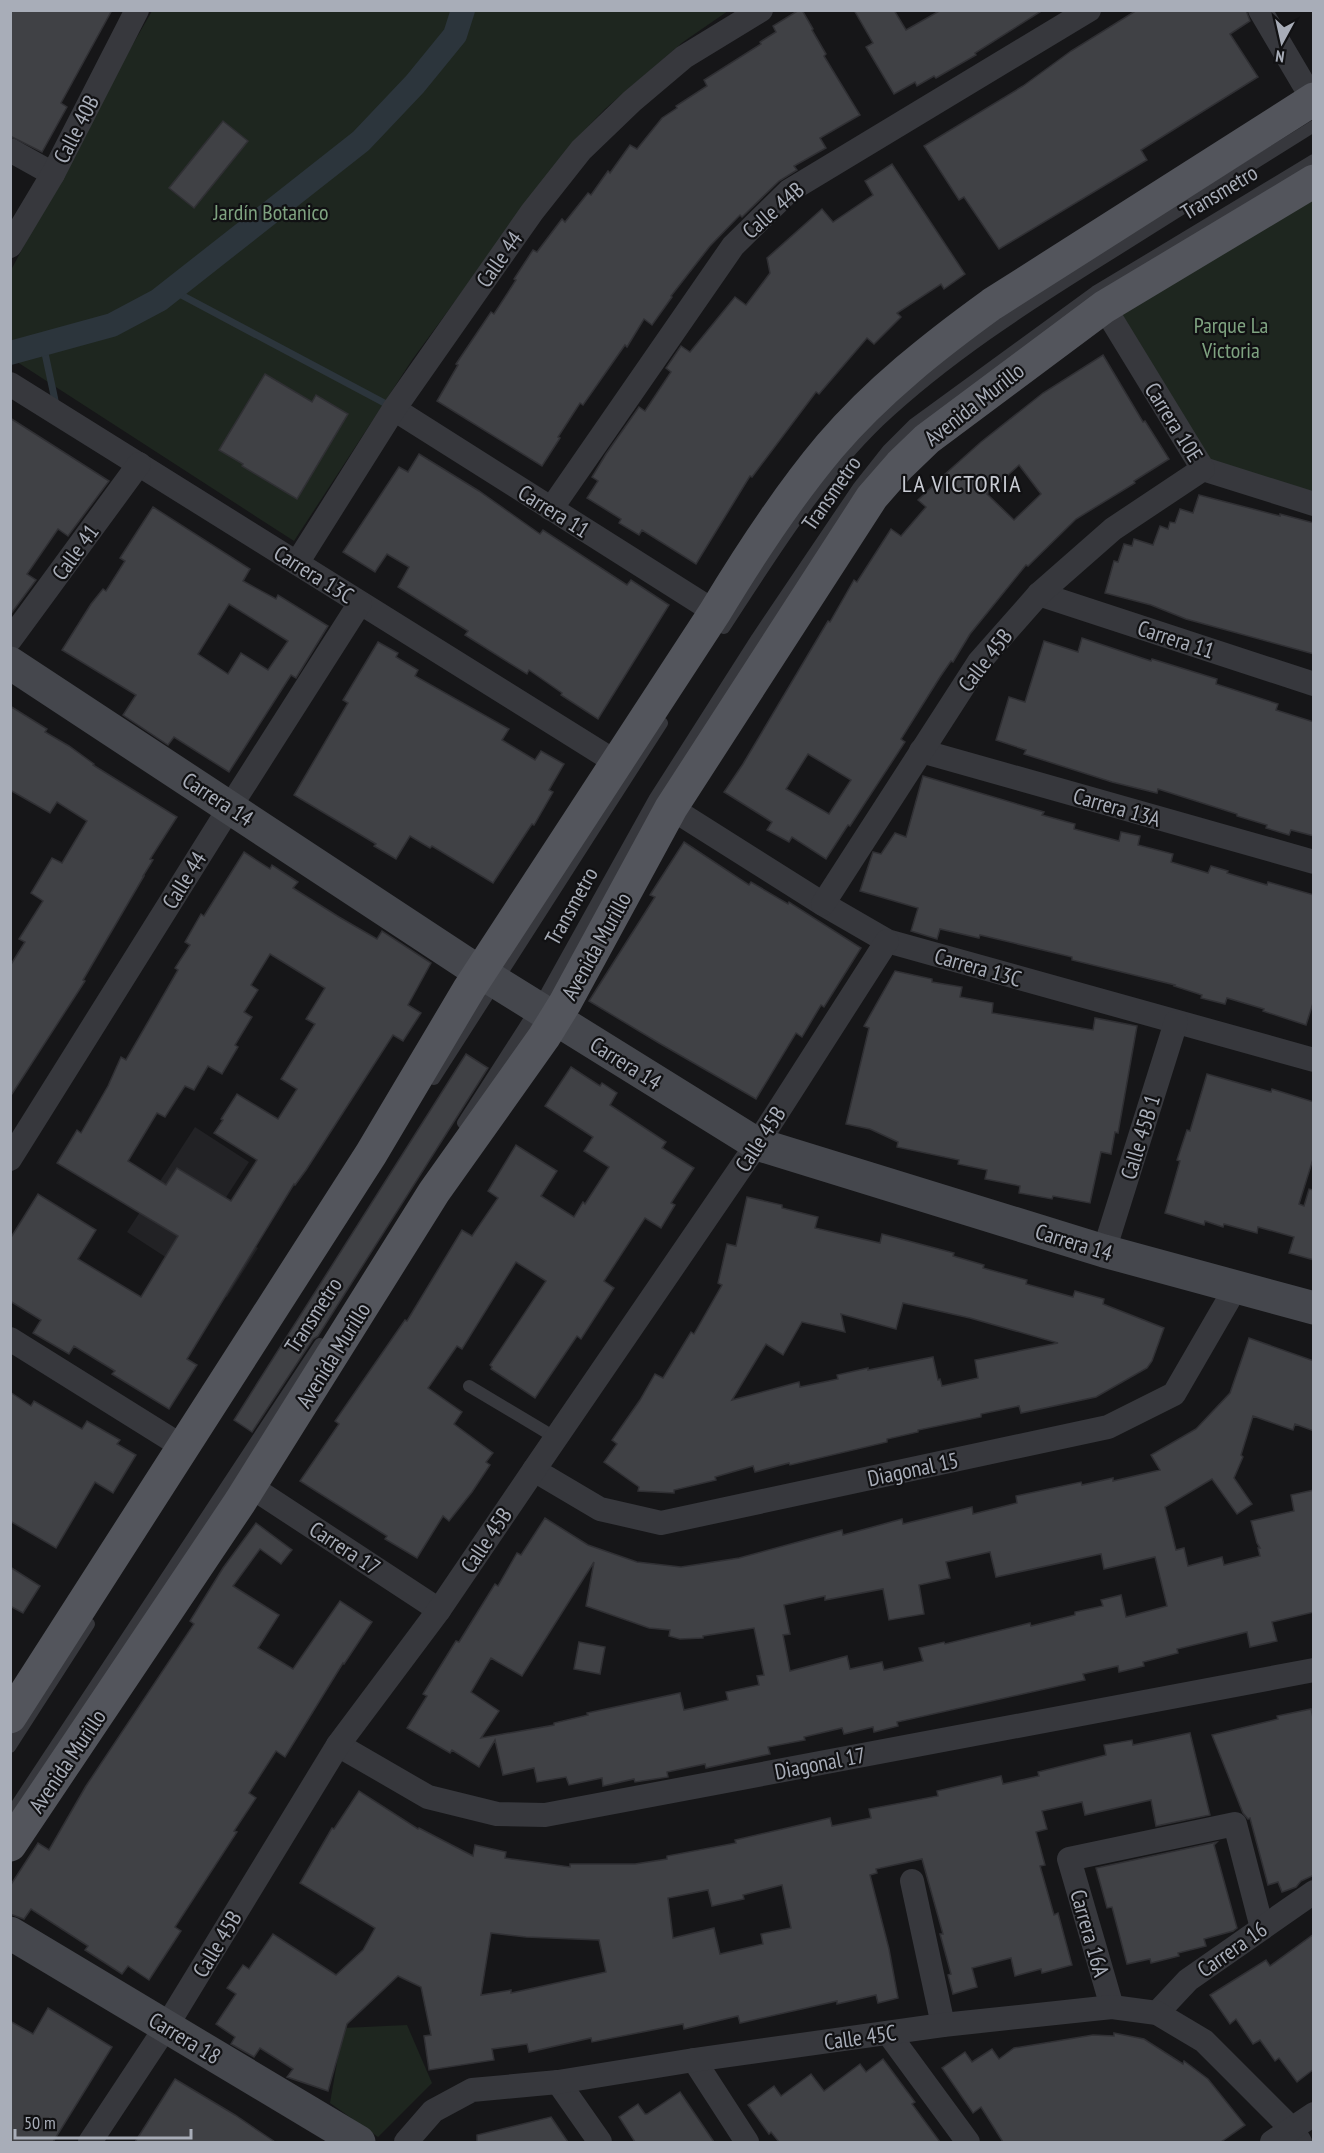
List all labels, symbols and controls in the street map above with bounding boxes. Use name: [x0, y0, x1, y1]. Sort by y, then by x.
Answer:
north arrow: [1252, 12, 1312, 72]
text: N: [1274, 46, 1286, 67]
street label: Calle 40B: [47, 90, 105, 168]
street label: Transmetro: [1175, 158, 1263, 226]
street label: Calle 44B: [736, 176, 810, 244]
park label: Jardín Botanico: [213, 198, 328, 226]
street label: Calle 44: [470, 225, 528, 293]
park label: Parque La Victoria: [1194, 311, 1268, 364]
street label: Avenida Murillo: [919, 356, 1029, 452]
street label: Carrera 10E: [1139, 377, 1209, 467]
street label: Transmetro: [795, 450, 867, 536]
district label: LA VICTORIA: [902, 468, 1022, 499]
street label: Carrera 11: [513, 478, 595, 544]
street label: Calle 41: [45, 519, 105, 585]
street label: Carrera 13C: [269, 539, 359, 609]
street label: Carrera 11: [1134, 613, 1218, 665]
street label: Calle 45B: [952, 623, 1018, 697]
street label: Carrera 14: [177, 766, 259, 832]
street label: Carrera 13A: [1070, 781, 1164, 833]
street label: Calle 44: [156, 846, 212, 914]
street label: Transmetro: [538, 862, 604, 950]
street label: Avenida Murillo: [555, 887, 637, 1005]
street label: Carrera 13C: [931, 941, 1025, 993]
street label: Carrera 14: [585, 1030, 667, 1096]
street label: Calle 45B 1: [1114, 1091, 1166, 1183]
street label: Calle 45B: [728, 1101, 792, 1177]
street label: Carrera 14: [1032, 1217, 1116, 1267]
street label: Transmetro: [278, 1272, 348, 1358]
street label: Avenida Murillo: [290, 1297, 376, 1413]
street label: Diagonal 15: [865, 1446, 961, 1492]
street label: Calle 45B: [454, 1502, 518, 1578]
street label: Carrera 17: [304, 1515, 386, 1581]
street label: Avenida Murillo: [22, 1704, 112, 1818]
street label: Diagonal 17: [772, 1740, 868, 1786]
street label: Carrera 16A: [1064, 1886, 1116, 1980]
street label: Calle 45B: [186, 1906, 248, 1982]
street label: Carrera 16: [1192, 1915, 1272, 1983]
street label: Carrera 18: [144, 2006, 226, 2070]
street label: Calle 45C: [822, 2018, 898, 2056]
scale bar: [15, 2102, 190, 2140]
text: 50 m: [24, 2111, 56, 2134]

